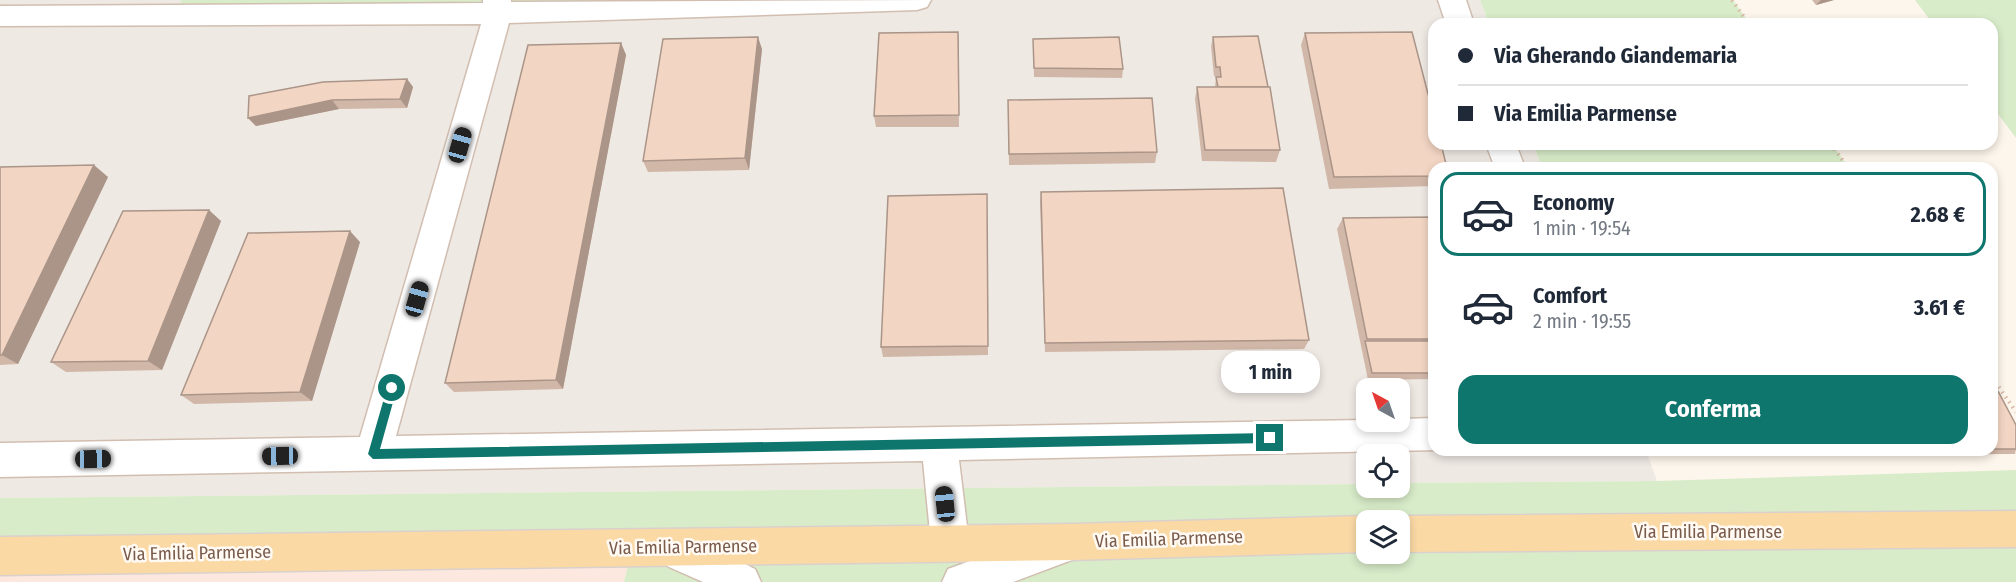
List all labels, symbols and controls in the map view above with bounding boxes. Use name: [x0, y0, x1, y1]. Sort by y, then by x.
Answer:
text: Via Gherando Giandemaria: [1494, 42, 1737, 69]
text: Via Emilia Parmense: [1494, 100, 1677, 127]
car: [446, 125, 474, 165]
icon: car: [1461, 187, 1515, 241]
text: Economy: [1533, 189, 1614, 216]
text: 2.68 €: [1911, 201, 1965, 228]
text: 1 min · 19:54: [1533, 216, 1631, 240]
car: [403, 279, 431, 319]
icon: car: [1461, 280, 1515, 334]
text: Comfort: [1533, 282, 1607, 309]
text: 3.61 €: [1914, 294, 1965, 321]
text: 2 min · 19:55: [1533, 309, 1631, 333]
callout: 1 min: [1220, 351, 1320, 393]
text: 1 min: [1249, 360, 1292, 384]
route start: [378, 374, 405, 401]
button: Conferma: [1458, 375, 1968, 444]
north arrow: [1356, 378, 1410, 432]
map controls: [1356, 378, 1410, 564]
route end: [1256, 424, 1283, 451]
button: locate: [1356, 444, 1410, 498]
car: [262, 447, 298, 465]
car: [75, 450, 111, 468]
car: [934, 485, 956, 523]
button: layers: [1356, 510, 1410, 564]
street label: Via Emilia Parmense: [1634, 521, 1782, 543]
street label: Via Emilia Parmense: [1095, 525, 1243, 553]
street label: Via Emilia Parmense: [609, 535, 757, 559]
street label: Via Emilia Parmense: [123, 541, 271, 565]

